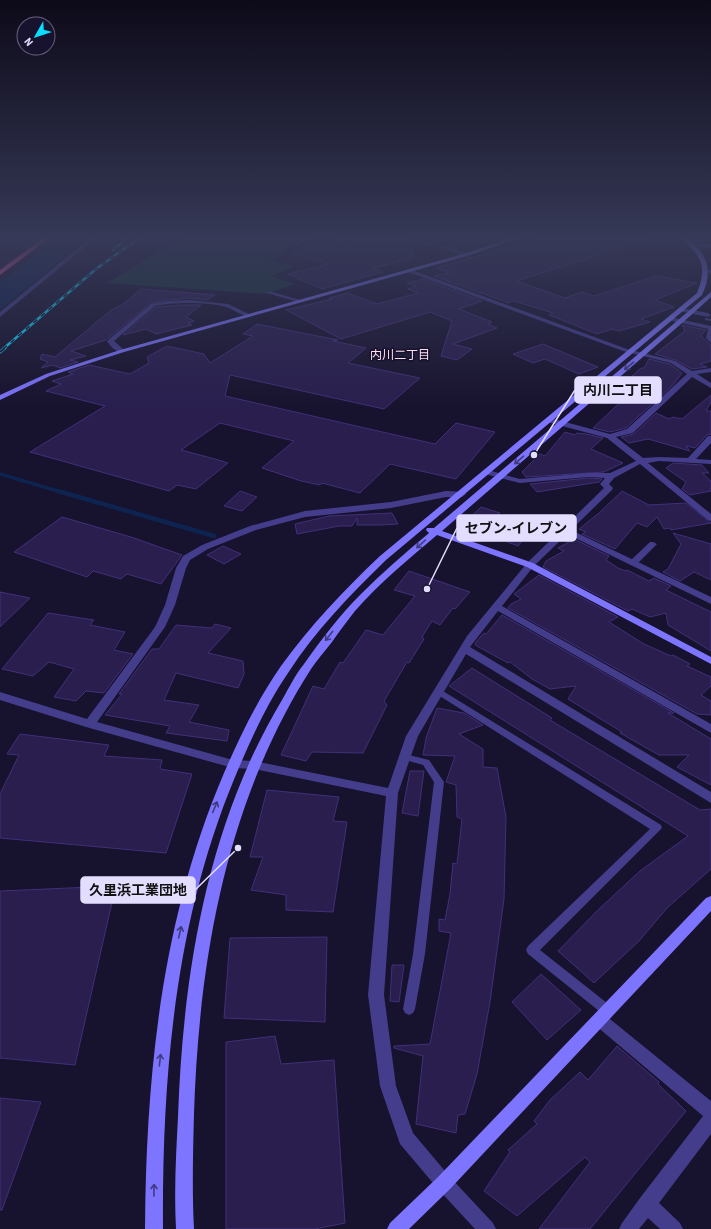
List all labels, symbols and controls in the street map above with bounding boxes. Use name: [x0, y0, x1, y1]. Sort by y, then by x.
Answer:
north arrow: [16, 16, 56, 56]
text: N: [20, 34, 37, 50]
district label: 内川二丁目: [370, 347, 430, 364]
one-way arrow: [623, 361, 634, 370]
callout: 内川二丁目: [575, 377, 661, 403]
text: 内川二丁目: [583, 381, 653, 401]
one-way arrow: [514, 455, 525, 464]
callout: セブン-イレブン: [457, 515, 576, 541]
text: セブン-イレブン: [465, 519, 567, 539]
one-way arrow: [416, 540, 426, 549]
one-way arrow: [325, 630, 333, 641]
one-way arrow: [212, 801, 220, 813]
callout: 久里浜工業団地: [81, 877, 195, 903]
text: 久里浜工業団地: [89, 881, 187, 901]
one-way arrow: [176, 926, 184, 939]
one-way arrow: [157, 1054, 164, 1067]
one-way arrow: [150, 1184, 158, 1197]

